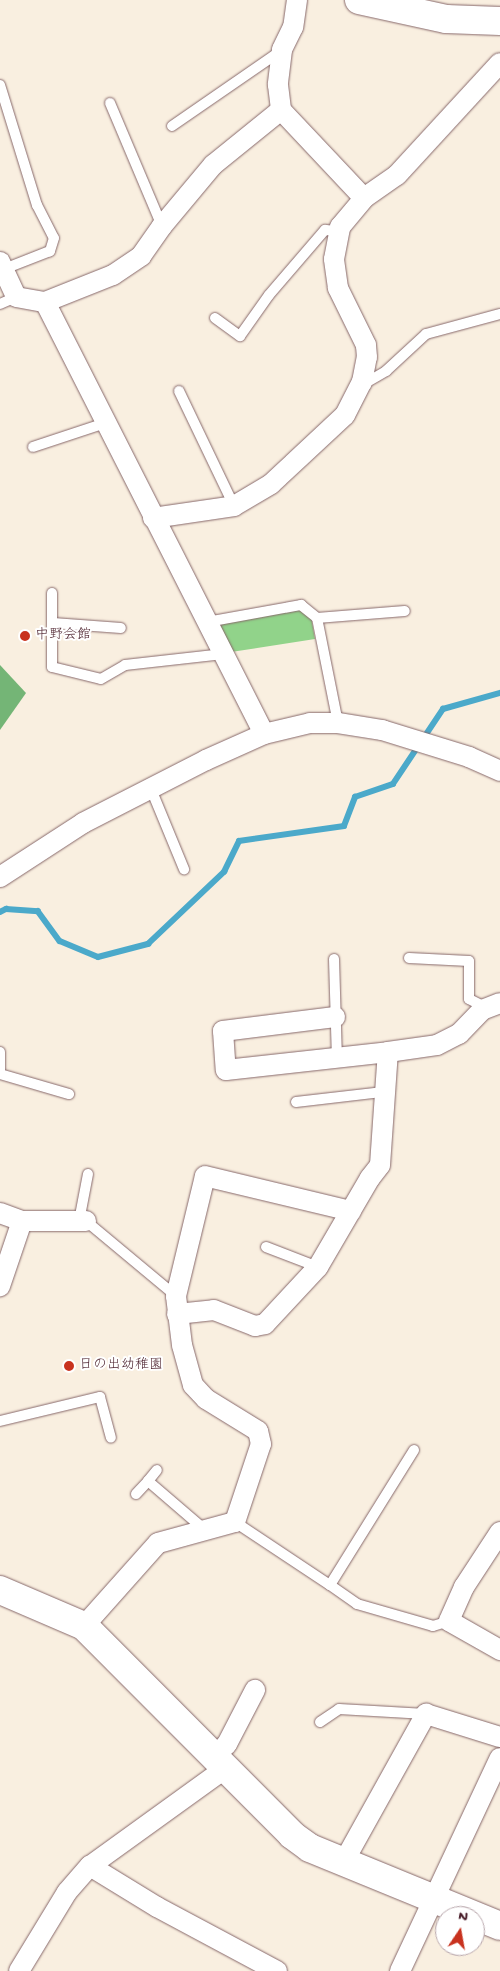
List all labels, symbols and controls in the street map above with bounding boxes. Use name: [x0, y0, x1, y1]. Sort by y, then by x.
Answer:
place label: 中野会館: [35, 628, 91, 644]
marker: 中野会館: [19, 630, 31, 642]
place label: 日の出幼稚園: [79, 1358, 163, 1374]
marker: 日の出幼稚園: [63, 1360, 75, 1372]
north arrow: [435, 1906, 485, 1956]
text: N: [457, 1908, 469, 1926]

